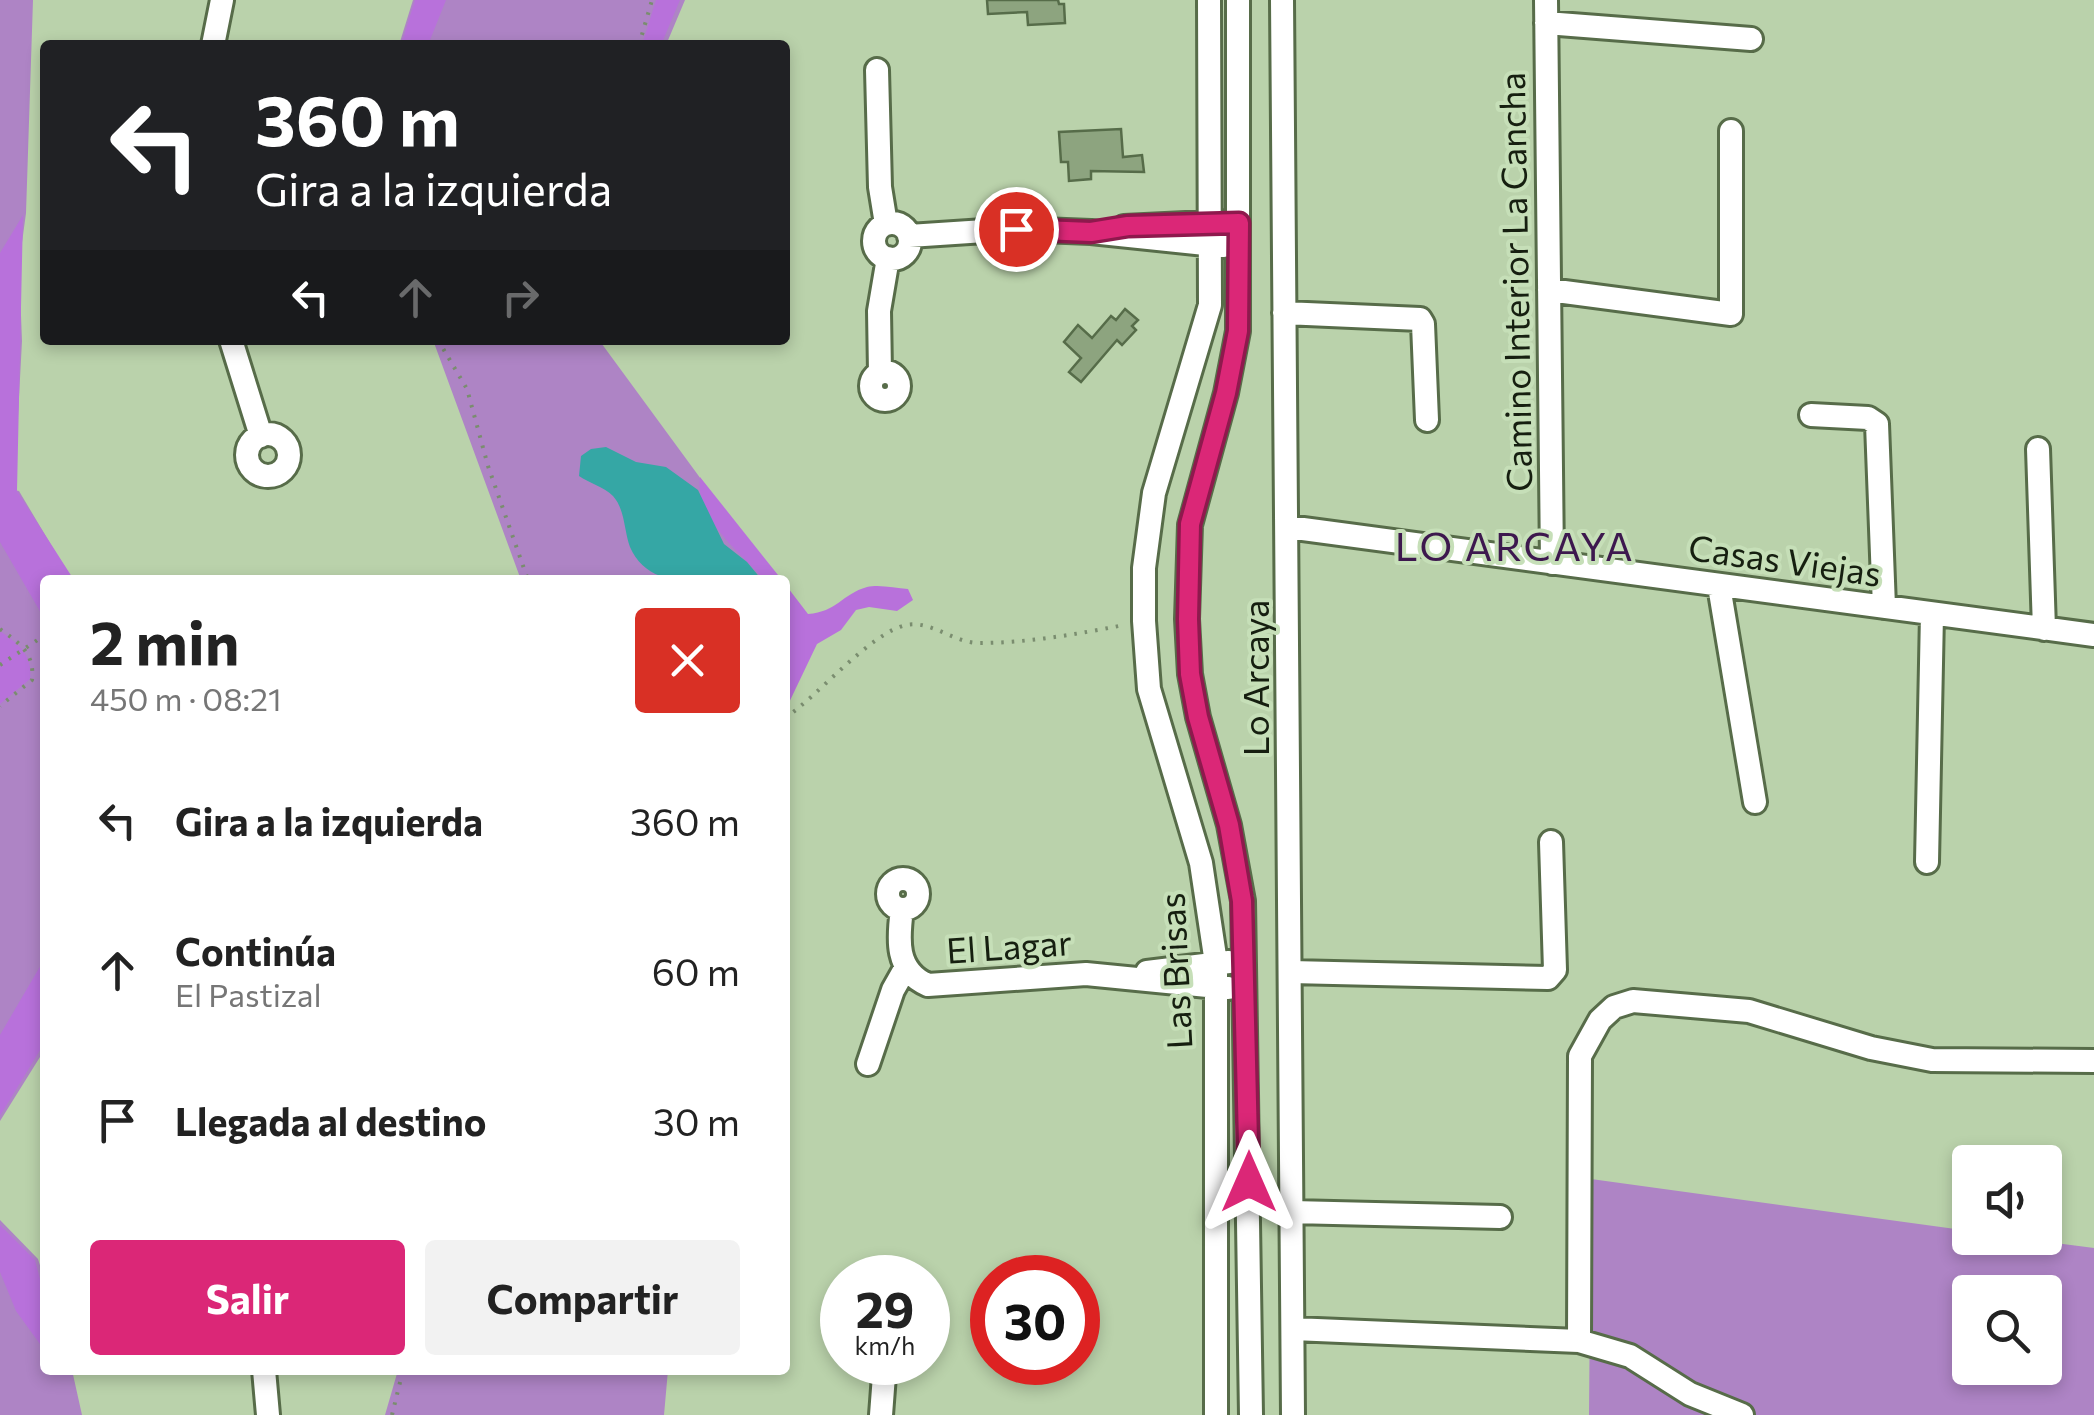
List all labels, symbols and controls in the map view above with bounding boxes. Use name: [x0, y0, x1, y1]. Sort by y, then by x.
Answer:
street label: Camino Interior La Cancha: [1489, 72, 1539, 492]
text: 360 m: [255, 75, 460, 160]
icon: left: [90, 80, 220, 210]
text: Gira a la izquierda: [255, 160, 612, 215]
pin: [974, 187, 1059, 272]
icon: arrive: [989, 202, 1044, 257]
icon: left: [283, 270, 338, 325]
icon: ahead: [388, 270, 443, 325]
icon: right: [493, 270, 548, 325]
district label: LO ARCAYA: [1395, 520, 1635, 569]
street label: Casas Viejas: [1686, 524, 1884, 594]
street label: Lo Arcaya: [1233, 600, 1276, 756]
text: 2 min: [90, 604, 239, 677]
button: close: [635, 608, 740, 713]
text: 450 m · 08:21: [90, 678, 282, 718]
icon: left: [90, 793, 145, 848]
text: Gira a la izquierda: [175, 797, 483, 844]
text: 360 m: [630, 797, 740, 844]
street label: Las Brisas: [1148, 892, 1200, 1050]
street label: El Lagar: [945, 919, 1073, 971]
text: Continúa: [175, 927, 336, 974]
icon: ahead: [90, 943, 145, 998]
text: 60 m: [652, 947, 740, 994]
text: El Pastizal: [175, 974, 322, 1014]
icon: arrive: [90, 1093, 145, 1148]
text: Llegada al destino: [175, 1097, 486, 1144]
text: 30 m: [653, 1097, 740, 1144]
position arrow: [1197, 1130, 1301, 1234]
map controls: [1952, 1145, 2062, 1385]
button: sound: [1952, 1145, 2062, 1255]
button: Salir: [90, 1240, 405, 1355]
button: Compartir: [425, 1240, 740, 1355]
speed limit sign: 30: [970, 1255, 1100, 1385]
button: search: [1952, 1275, 2062, 1385]
text: 29: [855, 1277, 914, 1338]
text: km/h: [855, 1330, 915, 1360]

